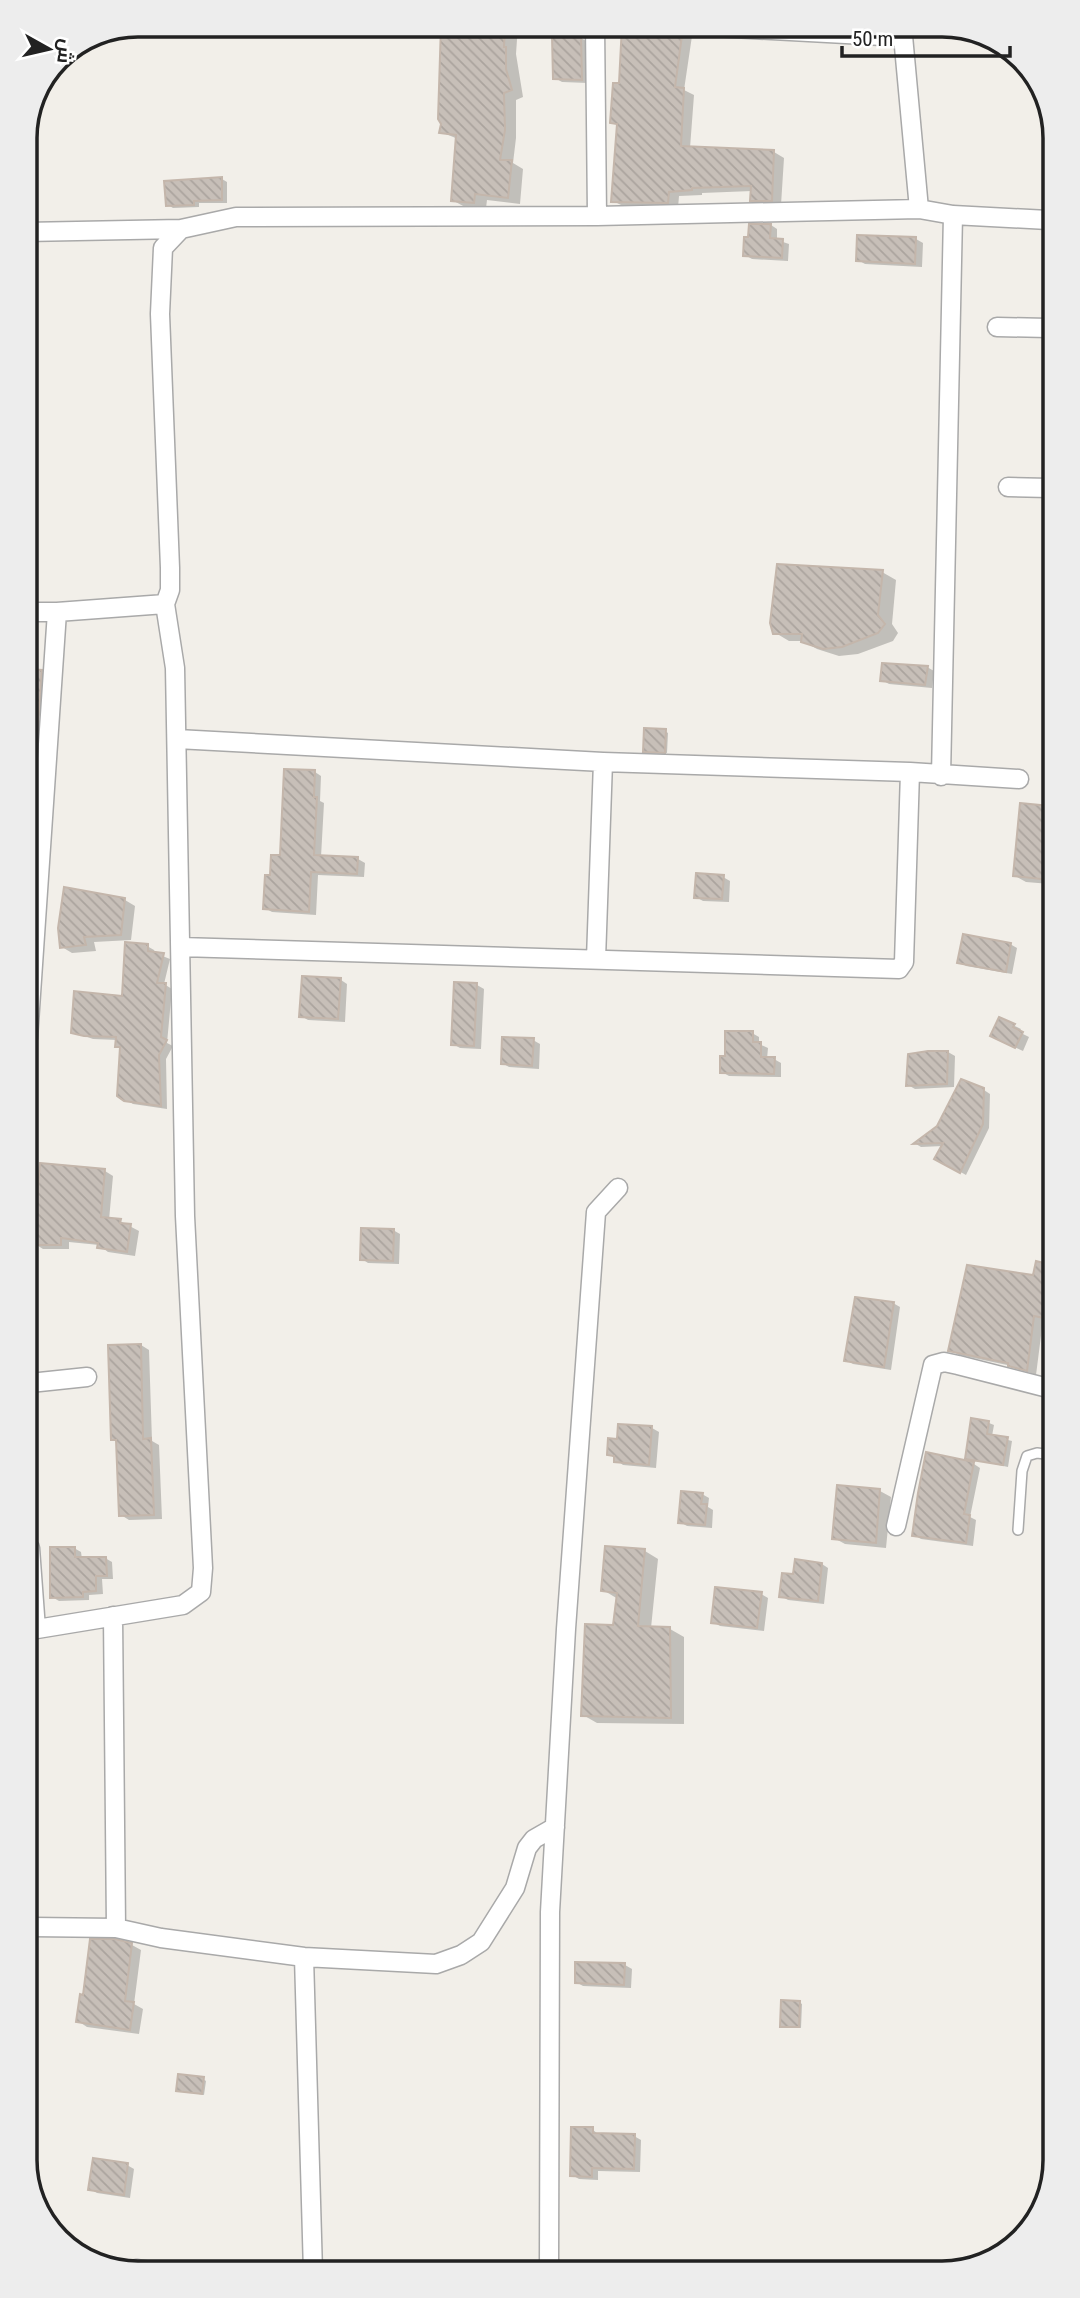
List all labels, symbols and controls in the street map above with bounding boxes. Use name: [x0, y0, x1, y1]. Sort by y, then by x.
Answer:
north arrow: [14, 14, 84, 84]
scale bar: [842, 14, 1010, 58]
text: 50 m: [852, 27, 893, 51]
text: ش: [52, 38, 78, 65]

